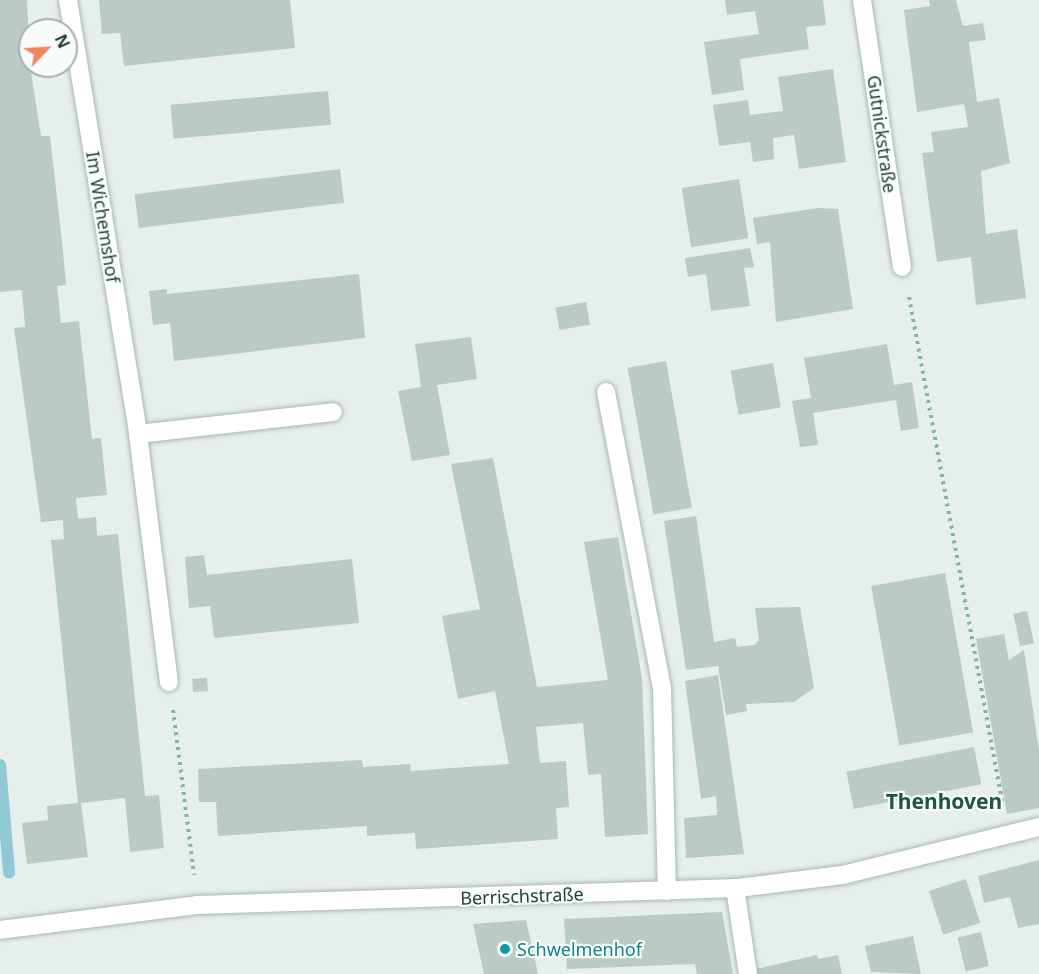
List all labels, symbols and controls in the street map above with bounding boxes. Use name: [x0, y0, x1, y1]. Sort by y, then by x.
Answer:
north arrow: [18, 18, 78, 78]
text: N: [50, 31, 75, 52]
street label: Gutnickstraße: [863, 74, 901, 194]
street label: Im Wichemshof: [82, 150, 124, 284]
district label: Thenhoven: [886, 788, 1002, 814]
street label: Berrischstraße: [460, 883, 584, 909]
place label: Schwelmenhof: [517, 938, 642, 960]
marker: Schwelmenhof: [498, 942, 512, 956]

